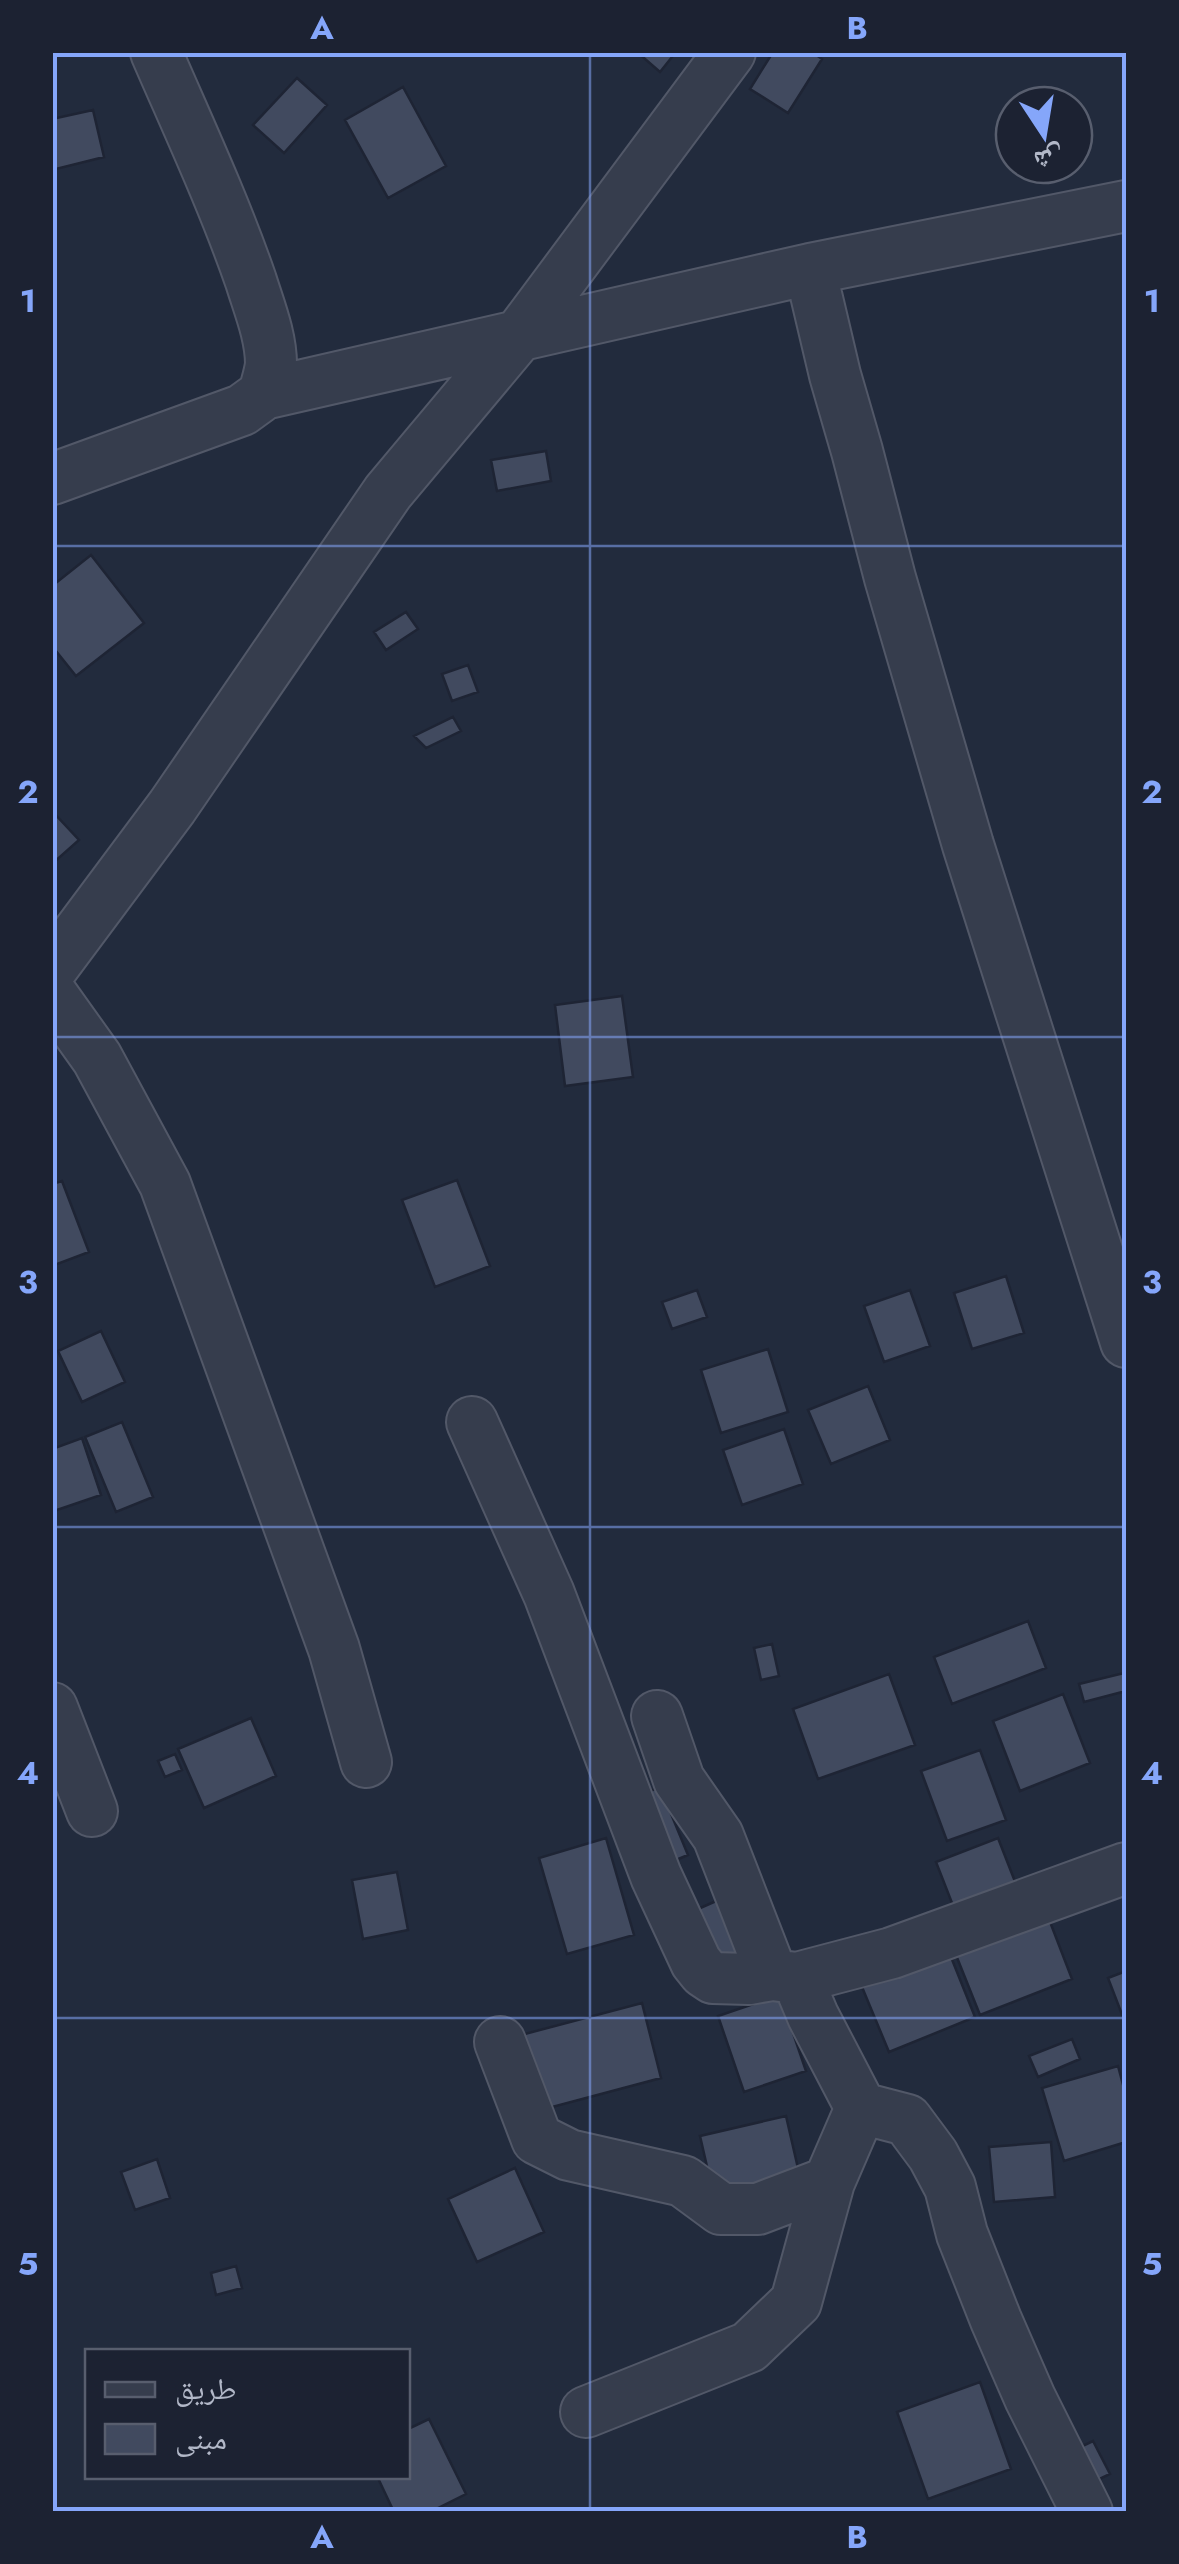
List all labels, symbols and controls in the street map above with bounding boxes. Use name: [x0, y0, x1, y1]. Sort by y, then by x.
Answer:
text: A: [309, 5, 334, 51]
text: B: [846, 5, 868, 51]
north arrow: [994, 85, 1094, 185]
text: ش: [1030, 136, 1068, 182]
text: 1: [20, 278, 36, 324]
text: 1: [1144, 278, 1160, 324]
text: 2: [18, 769, 39, 815]
text: 2: [1142, 769, 1163, 815]
text: 3: [18, 1259, 38, 1305]
text: 3: [1142, 1259, 1162, 1305]
text: 4: [17, 1750, 39, 1796]
text: 4: [1141, 1750, 1163, 1796]
text: 5: [18, 2241, 38, 2287]
text: 5: [1142, 2241, 1162, 2287]
legend: [85, 2349, 410, 2479]
text: طريق: [175, 2367, 236, 2410]
text: مبنى: [175, 2417, 227, 2460]
text: A: [309, 2514, 334, 2560]
text: B: [846, 2514, 868, 2560]

